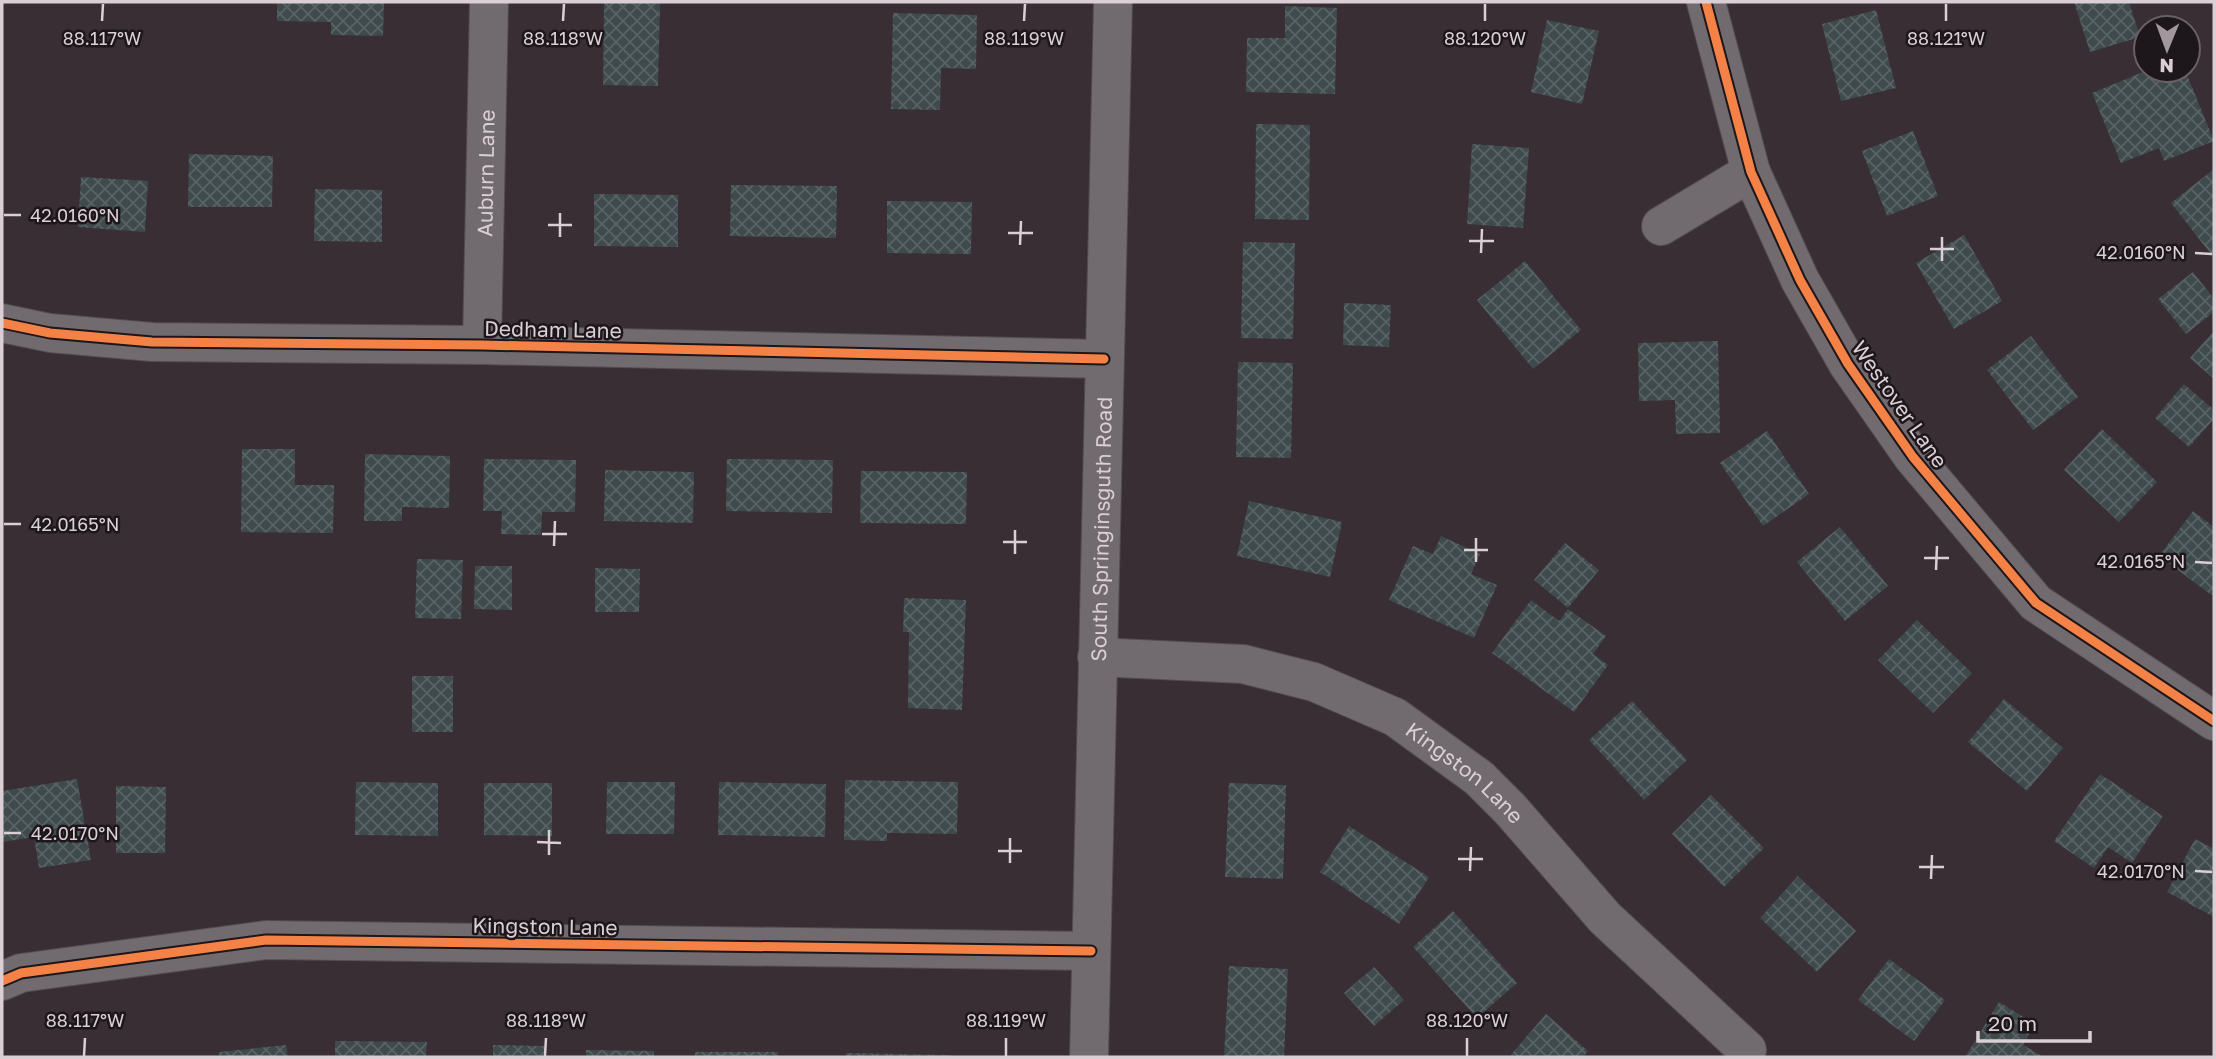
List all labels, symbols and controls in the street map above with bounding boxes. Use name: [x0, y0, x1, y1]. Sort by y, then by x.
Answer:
north arrow: [2132, 14, 2202, 84]
text: 88.117°W: [63, 27, 141, 49]
text: 88.118°W: [523, 27, 603, 49]
text: 88.119°W: [984, 27, 1064, 49]
text: 88.120°W: [1444, 27, 1526, 49]
text: 88.121°W: [1907, 27, 1985, 49]
text: N: [2159, 55, 2174, 78]
street label: Auburn Lane: [471, 109, 500, 237]
text: 42.0160°N: [30, 204, 120, 226]
text: 42.0160°N: [2096, 241, 2186, 263]
street label: Dedham Lane: [484, 315, 622, 343]
street label: Westover Lane: [1847, 335, 1953, 473]
street label: South Springinsguth Road: [1085, 396, 1117, 662]
text: 42.0165°N: [31, 513, 119, 535]
text: 42.0165°N: [2097, 550, 2185, 572]
street label: Kingston Lane: [1401, 716, 1529, 828]
text: 42.0170°N: [31, 822, 119, 844]
text: 42.0170°N: [2097, 860, 2185, 882]
street label: Kingston Lane: [472, 912, 618, 940]
scale bar: [1978, 1000, 2090, 1044]
text: 88.117°W: [46, 1009, 124, 1031]
text: 88.118°W: [506, 1009, 586, 1031]
text: 88.119°W: [966, 1009, 1046, 1031]
text: 88.120°W: [1426, 1009, 1508, 1031]
text: 20 m: [1988, 1010, 2037, 1036]

